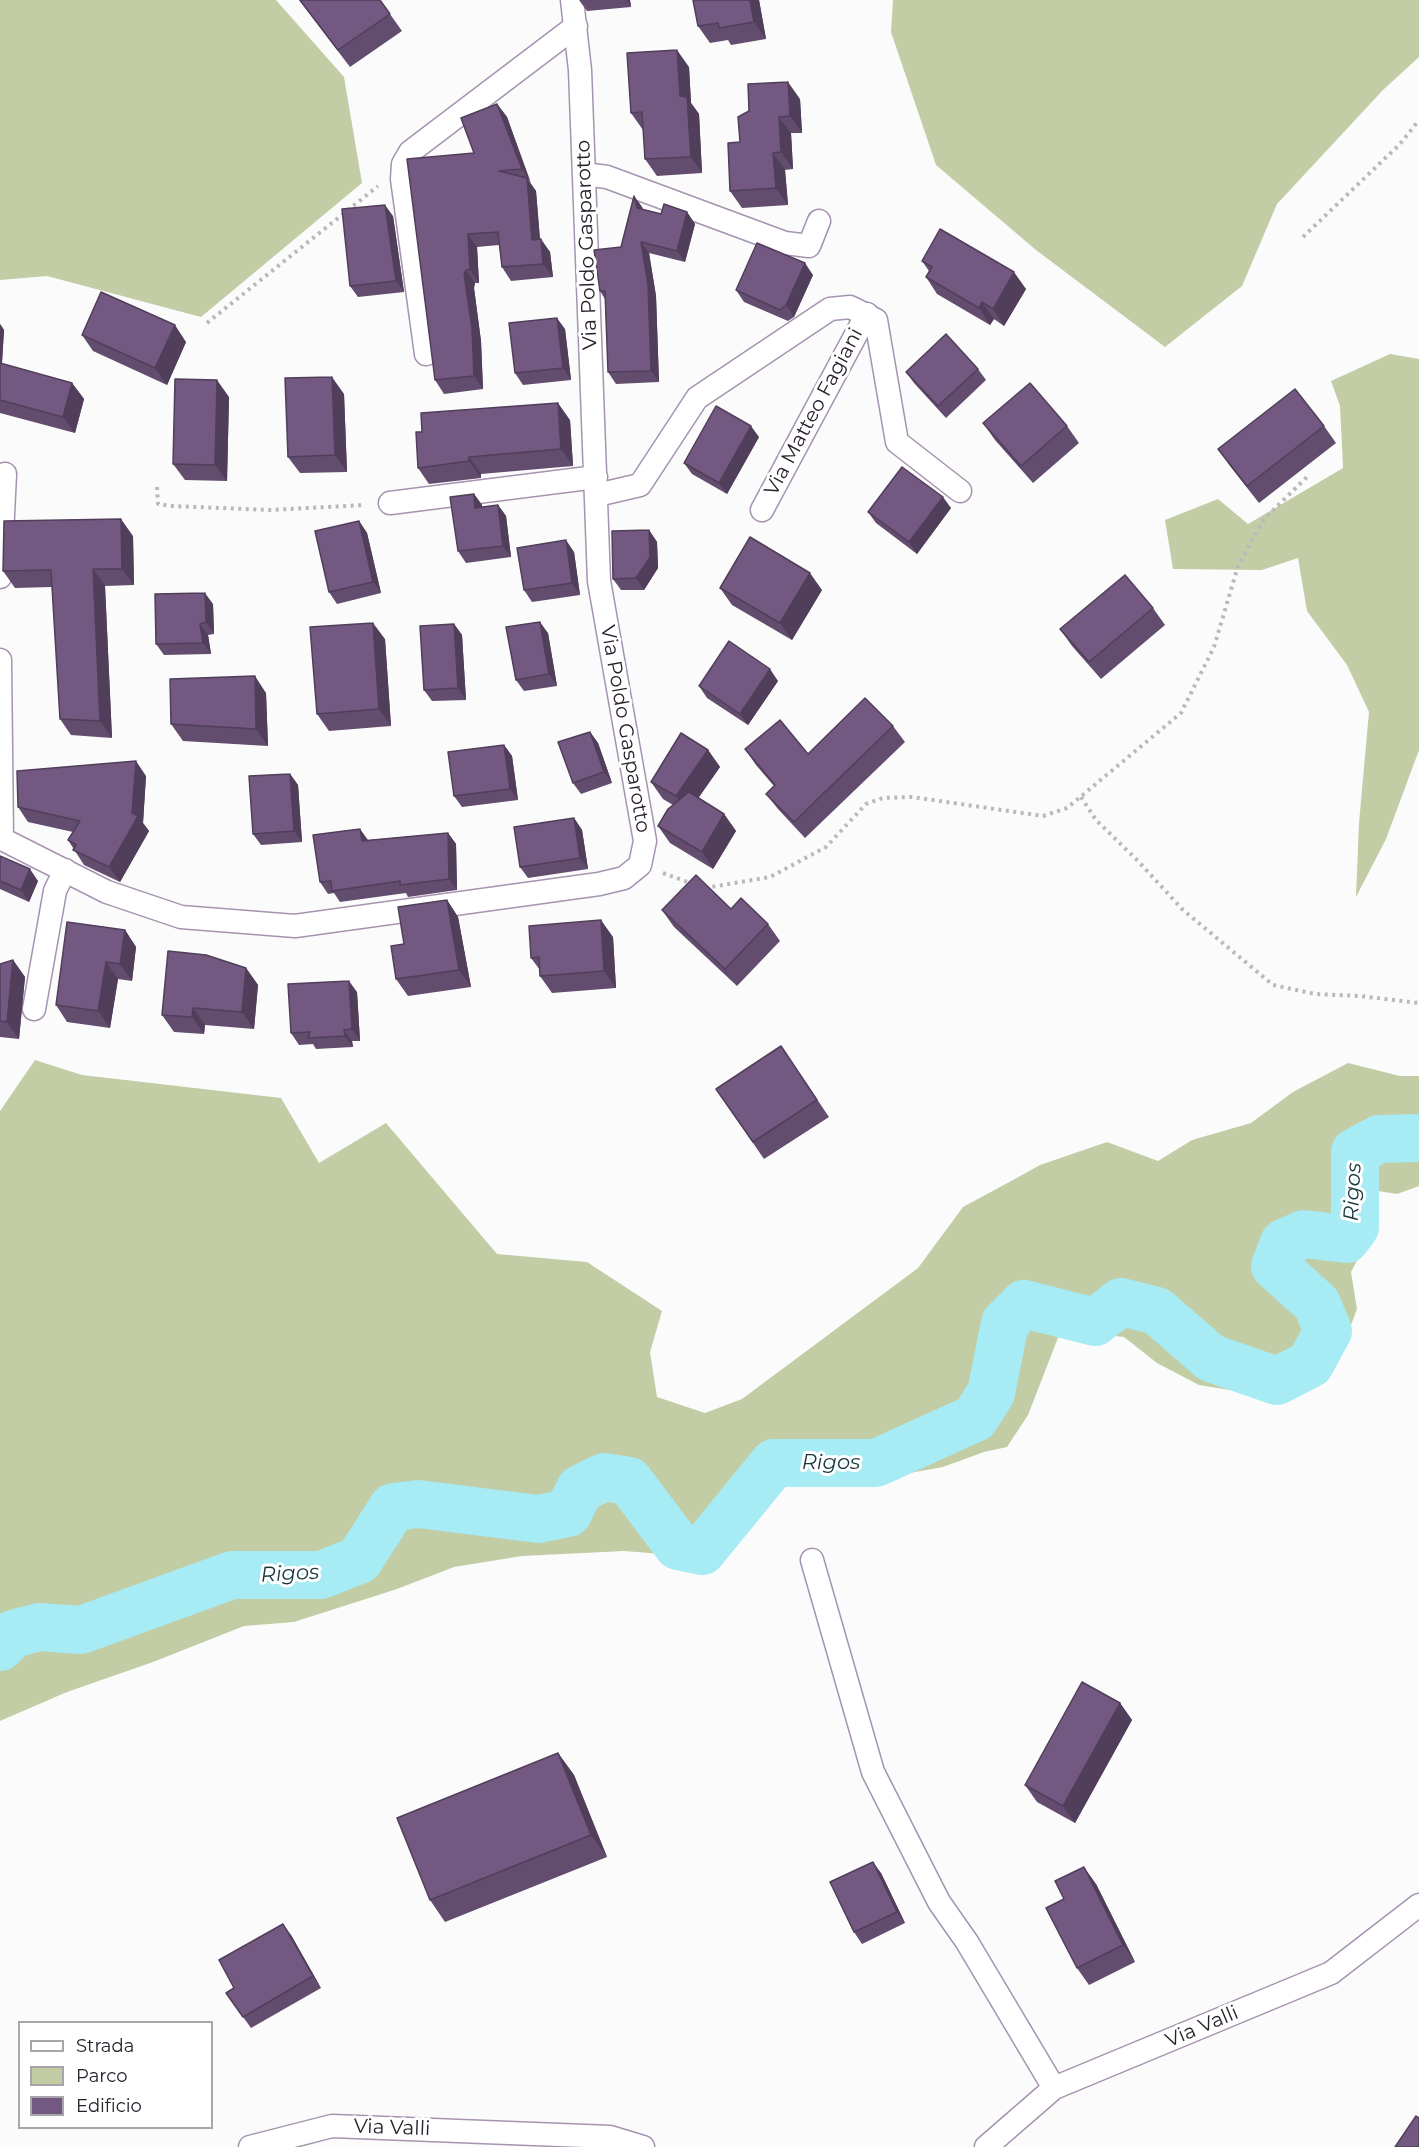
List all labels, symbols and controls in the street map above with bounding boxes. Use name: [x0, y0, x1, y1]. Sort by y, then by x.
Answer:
street label: Via Poldo Gasparotto: [571, 140, 603, 350]
street label: Via Matteo Fagiani: [760, 324, 868, 500]
street label: Via Poldo Gasparotto: [595, 623, 655, 835]
water label: Rigos: [1339, 1162, 1367, 1222]
water label: Rigos: [802, 1450, 860, 1476]
water label: Rigos: [260, 1560, 320, 1588]
street label: Via Valli: [1162, 2001, 1242, 2053]
legend: [18, 2021, 213, 2129]
text: Strada: [76, 2035, 134, 2057]
text: Parco: [76, 2065, 128, 2087]
text: Edificio: [76, 2095, 142, 2117]
street label: Via Valli: [353, 2115, 431, 2141]

